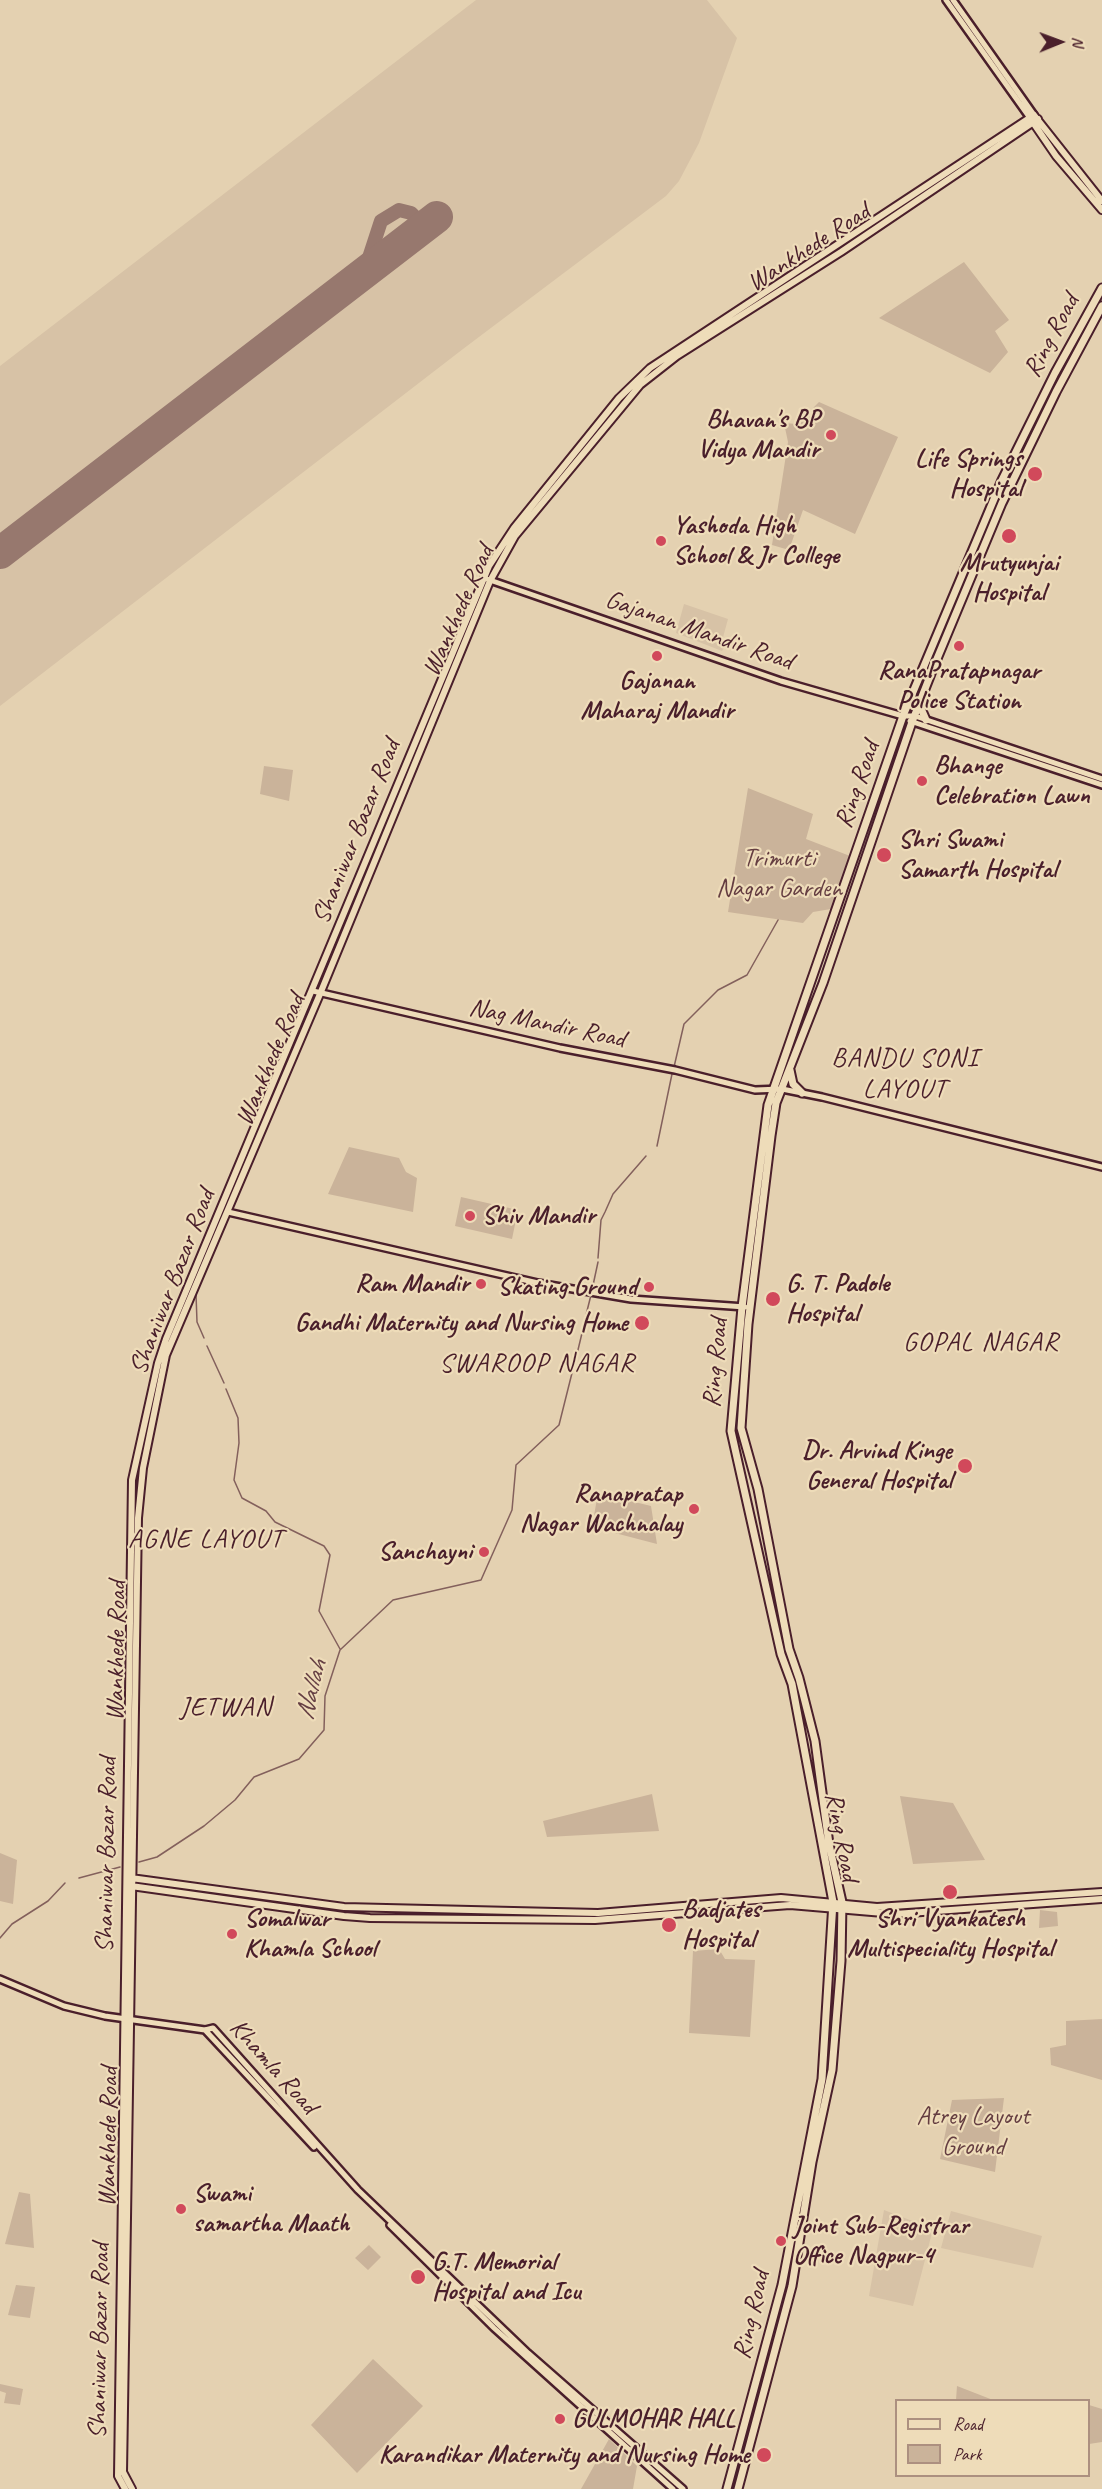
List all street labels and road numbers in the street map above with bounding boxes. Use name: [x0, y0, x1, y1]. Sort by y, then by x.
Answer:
street label: Wankhede Road: [742, 197, 876, 299]
street label: Ring Road: [1017, 289, 1087, 383]
street label: Wankhede Road: [416, 541, 502, 681]
street label: Gajanan Mandir Road: [601, 584, 797, 678]
street label: Shaniwar Bazar Road: [306, 735, 408, 929]
street label: Ring Road: [829, 738, 887, 832]
street label: Wankhede Road: [229, 989, 313, 1131]
street label: Nag Mandir Road: [466, 992, 628, 1056]
street label: Shaniwar Bazar Road: [123, 1185, 223, 1379]
street label: Ring Road: [697, 1317, 735, 1409]
street label: Wankhede Road: [100, 1581, 134, 1721]
street label: Shaniwar Bazar Road: [90, 1757, 124, 1953]
street label: Ring Road: [817, 1790, 865, 1884]
street label: Khamla Road: [222, 2013, 324, 2121]
street label: Wankhede Road: [92, 2067, 126, 2207]
street label: Shaniwar Bazar Road: [83, 2243, 117, 2439]
street label: Ring Road: [727, 2268, 777, 2362]

